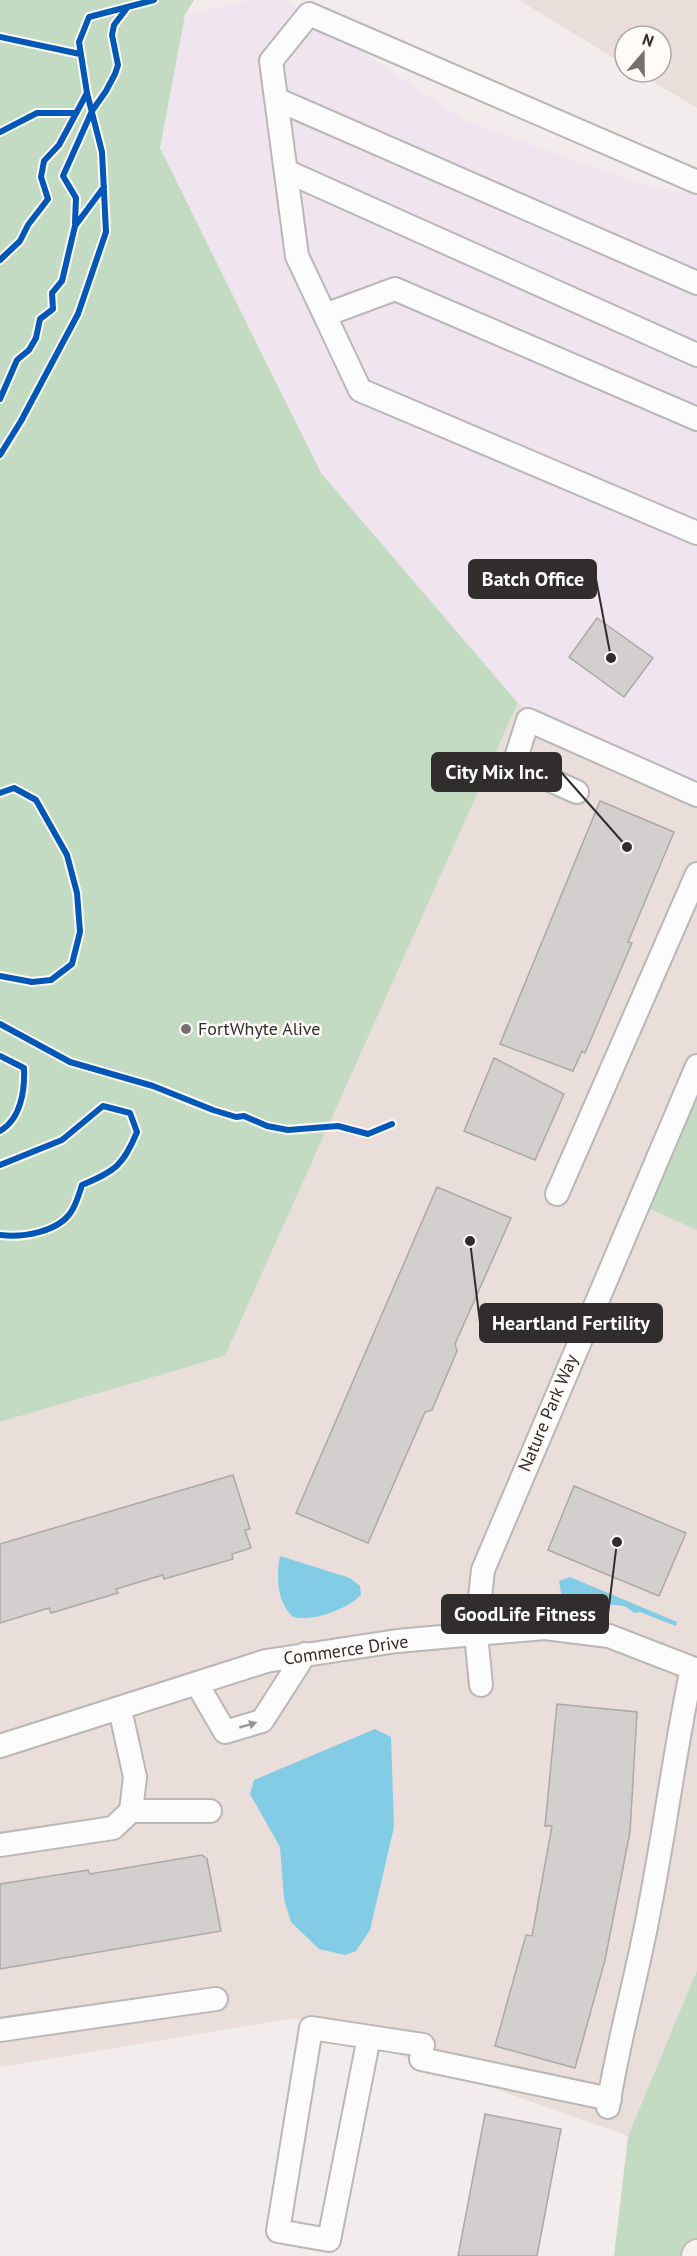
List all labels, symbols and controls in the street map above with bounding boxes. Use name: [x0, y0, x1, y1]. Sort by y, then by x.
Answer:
north arrow: [613, 24, 673, 84]
text: N: [640, 29, 656, 51]
callout: Batch Office: [469, 560, 596, 598]
text: Batch Office: [482, 566, 584, 592]
callout: City Mix Inc.: [432, 753, 561, 791]
text: City Mix Inc.: [445, 759, 549, 785]
place label: FortWhyte Alive: [198, 1017, 320, 1040]
marker: FortWhyte Alive: [179, 1022, 193, 1036]
callout: Heartland Fertility: [480, 1304, 662, 1342]
text: Heartland Fertility: [492, 1310, 650, 1336]
street label: Nature Park Way: [512, 1350, 583, 1475]
callout: GoodLife Fitness: [442, 1595, 608, 1633]
text: GoodLife Fitness: [454, 1601, 596, 1627]
street label: Commerce Drive: [282, 1629, 410, 1670]
one-way arrow: [239, 1720, 257, 1729]

